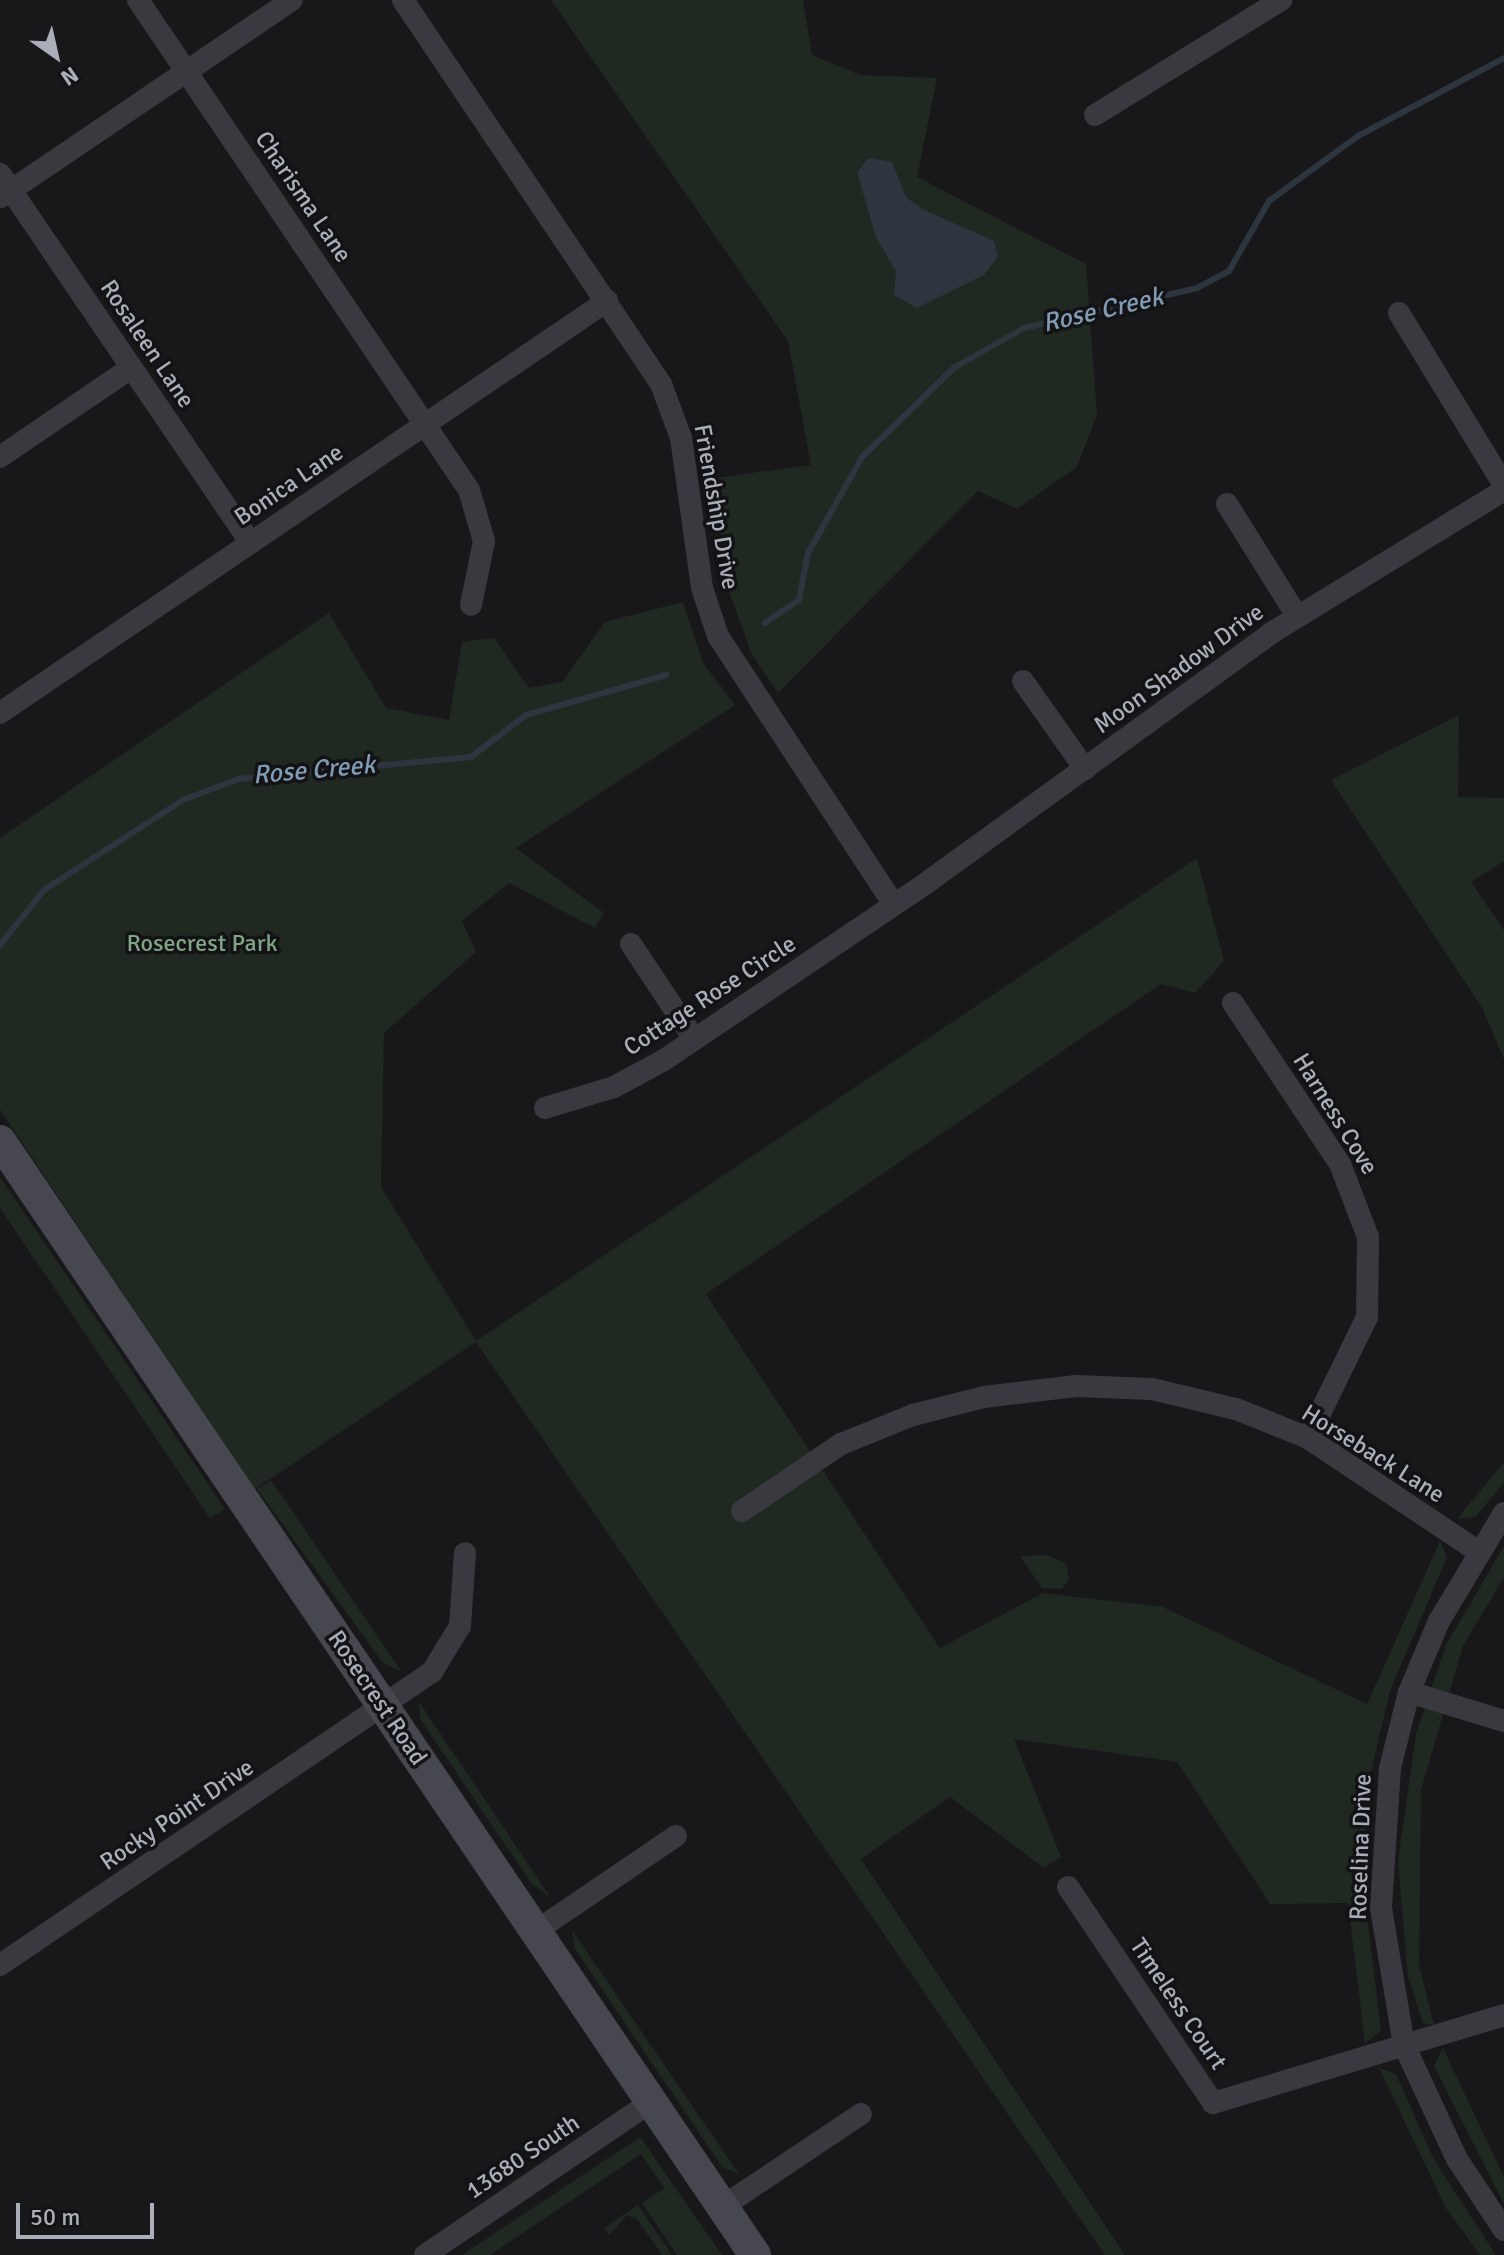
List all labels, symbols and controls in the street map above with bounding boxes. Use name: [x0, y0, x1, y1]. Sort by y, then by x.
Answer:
north arrow: [16, 16, 96, 96]
text: N: [56, 61, 84, 92]
street label: Charisma Lane: [249, 126, 357, 268]
street label: Rosaleen Lane: [94, 275, 200, 413]
water label: Rose Creek: [1040, 282, 1166, 340]
street label: Friendship Drive: [687, 422, 745, 592]
street label: Bonica Lane: [229, 438, 349, 532]
street label: Moon Shadow Drive: [1089, 598, 1269, 740]
water label: Rose Creek: [251, 750, 377, 792]
park label: Rosecrest Park: [126, 930, 278, 958]
street label: Cottage Rose Circle: [619, 930, 801, 1062]
street label: Harness Cove: [1286, 1048, 1384, 1180]
street label: Horseback Lane: [1296, 1399, 1450, 1509]
street label: Rosecrest Road: [321, 1625, 433, 1771]
street label: Rocky Point Drive: [95, 1753, 259, 1877]
street label: Roselina Drive: [1344, 1773, 1378, 1921]
street label: Timeless Court: [1124, 1933, 1232, 2075]
street label: 13680 South: [461, 2109, 585, 2205]
scale bar: [20, 2187, 158, 2237]
text: 50 m: [30, 2202, 80, 2232]

